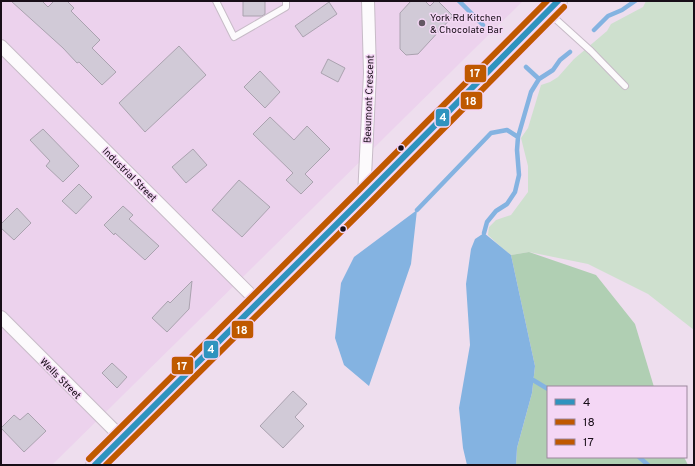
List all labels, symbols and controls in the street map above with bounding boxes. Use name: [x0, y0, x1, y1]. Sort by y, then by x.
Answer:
place label: York Rd Kitchen & Chocolate Bar: [430, 12, 503, 37]
marker: York Rd Kitchen & Chocolate Bar: [417, 18, 427, 28]
street label: Beaumont Crescent: [361, 54, 378, 144]
line badge: 17: [464, 64, 487, 83]
text: 17: [470, 67, 480, 81]
line badge: 18: [460, 91, 483, 110]
text: 18: [465, 95, 477, 109]
line badge: 4: [435, 108, 450, 127]
text: 4: [439, 111, 447, 125]
unlabelled marker: [396, 143, 406, 153]
street label: Industrial Street: [99, 145, 159, 205]
unlabelled marker: [338, 224, 348, 234]
line badge: 18: [231, 320, 254, 339]
text: 18: [236, 324, 248, 338]
line badge: 4: [203, 340, 219, 359]
text: 4: [207, 343, 215, 357]
street label: Wells Street: [36, 356, 84, 403]
line badge: 17: [171, 356, 194, 375]
text: 17: [177, 360, 187, 374]
legend: [547, 386, 687, 458]
text: 4: [583, 395, 590, 411]
text: 18: [583, 415, 595, 431]
text: 17: [583, 435, 594, 451]

